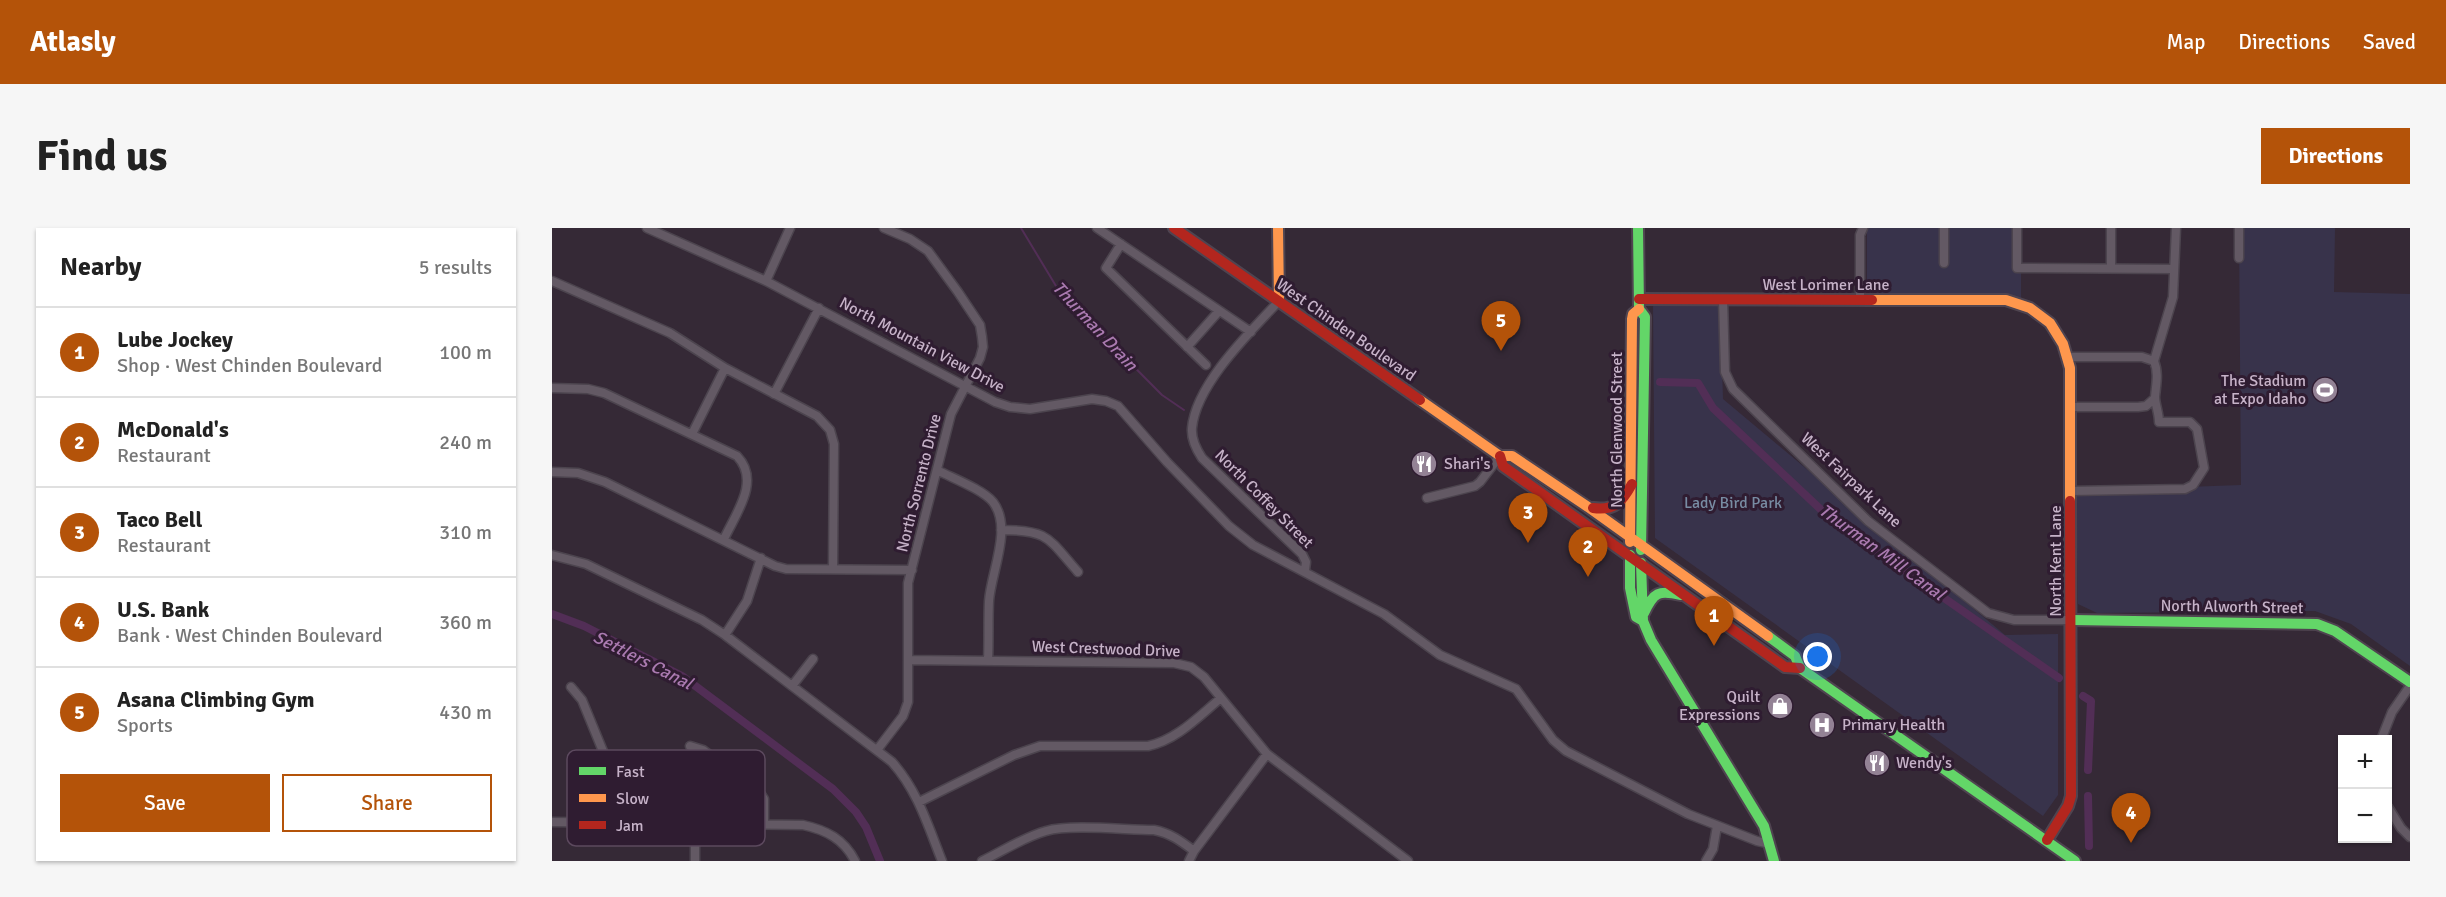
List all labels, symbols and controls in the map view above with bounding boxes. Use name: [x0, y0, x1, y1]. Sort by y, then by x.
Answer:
text: Atlasly: [30, 25, 116, 59]
text: Map: [2167, 29, 2205, 55]
text: Directions: [2238, 29, 2330, 55]
text: Saved: [2363, 29, 2416, 55]
button: Directions: [2261, 128, 2410, 184]
text: Find us: [36, 131, 167, 182]
text: Nearby: [60, 251, 141, 283]
text: 5 results: [419, 255, 492, 280]
street label: West Chinden Boulevard: [1272, 274, 1420, 386]
street label: West Lorimer Lane: [1762, 275, 1890, 295]
water label: Thurman Drain: [1048, 277, 1143, 376]
street label: North Mountain View Drive: [836, 293, 1008, 397]
pin: 5: [1482, 302, 1520, 351]
text: Lube Jockey: [117, 326, 233, 353]
text: 1: [74, 340, 85, 365]
text: 100 m: [439, 340, 492, 365]
street label: North Glenwood Street: [1607, 351, 1627, 508]
text: Shop · West Chinden Boulevard: [117, 353, 382, 378]
place label: The Stadium at Expo Idaho: [2214, 371, 2306, 409]
sports icon: The Stadium at Expo Idaho: [2310, 375, 2340, 405]
street label: North Sorrento Drive: [892, 412, 946, 554]
text: McDonald's: [117, 416, 229, 443]
street label: West Fairpark Lane: [1797, 428, 1905, 532]
text: 2: [74, 430, 85, 455]
text: 240 m: [439, 430, 492, 455]
text: Restaurant: [117, 443, 211, 468]
street label: North Coffey Street: [1210, 445, 1318, 553]
restaurant icon: Shari's: [1409, 449, 1439, 479]
place label: Shari's: [1444, 454, 1491, 474]
park label: Lady Bird Park: [1684, 493, 1782, 513]
pin: 3: [1508, 494, 1548, 543]
water label: Thurman Mill Canal: [1815, 499, 1951, 606]
street label: North Kent Lane: [2046, 505, 2066, 617]
text: Taco Bell: [117, 506, 202, 533]
text: 3: [74, 520, 85, 545]
text: 310 m: [439, 520, 492, 545]
pin: 2: [1568, 528, 1608, 577]
text: Restaurant: [117, 533, 211, 558]
text: U.S. Bank: [117, 596, 209, 623]
pin: 1: [1694, 596, 1734, 646]
street label: North Alworth Street: [2160, 596, 2304, 618]
text: 4: [74, 610, 85, 635]
text: 360 m: [439, 610, 492, 635]
text: Bank · West Chinden Boulevard: [117, 623, 383, 648]
water label: Settlers Canal: [590, 626, 698, 695]
street label: West Crestwood Drive: [1031, 636, 1181, 662]
your location: [1803, 642, 1832, 671]
text: Asana Climbing Gym: [117, 686, 315, 713]
place label: Quilt Expressions: [1679, 687, 1760, 725]
shop icon: Quilt Expressions: [1765, 691, 1795, 721]
text: 5: [74, 700, 85, 725]
text: 430 m: [439, 700, 492, 725]
hospital icon: Primary Health: [1807, 710, 1837, 740]
text: Sports: [117, 713, 173, 738]
place label: Primary Health: [1842, 715, 1945, 735]
map controls: [2338, 735, 2392, 843]
button: +: [2338, 735, 2392, 789]
restaurant icon: Wendy's: [1862, 748, 1892, 778]
legend: [567, 750, 765, 846]
place label: Wendy's: [1896, 753, 1952, 773]
text: Fast: [616, 762, 645, 782]
button: Save: [60, 774, 270, 832]
button: Share: [282, 774, 492, 832]
text: Slow: [616, 789, 650, 809]
button: −: [2338, 789, 2392, 843]
pin: 4: [2112, 794, 2150, 843]
text: Jam: [616, 816, 644, 836]

